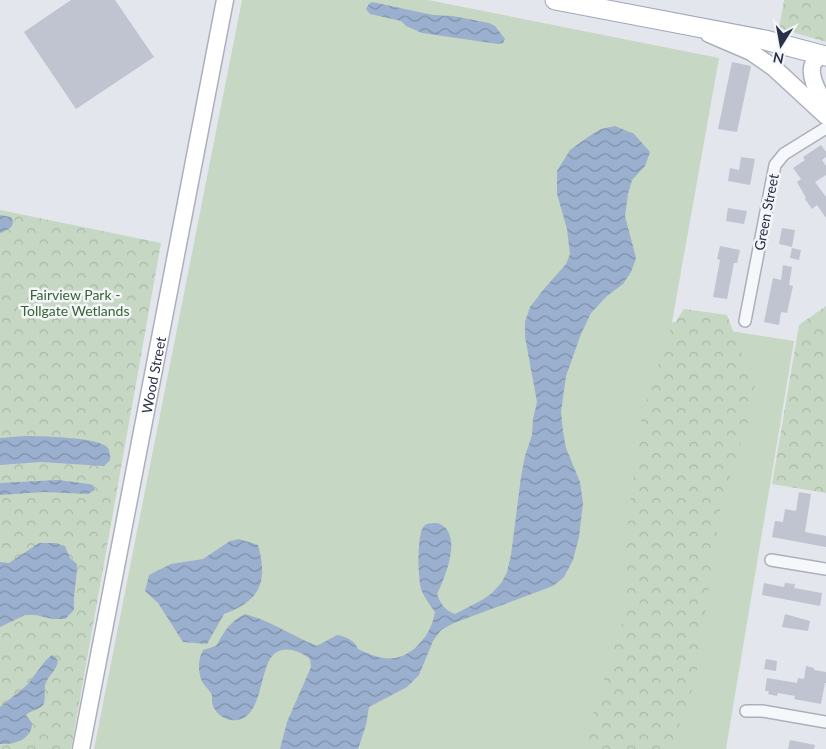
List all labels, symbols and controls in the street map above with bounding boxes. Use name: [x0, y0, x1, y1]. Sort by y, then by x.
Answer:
north arrow: [756, 20, 806, 70]
text: N: [772, 49, 785, 68]
street label: Green Street: [750, 172, 782, 252]
park label: Fairview Park - Tollgate Wetlands: [20, 286, 130, 319]
street label: Wood Street: [137, 335, 169, 415]

